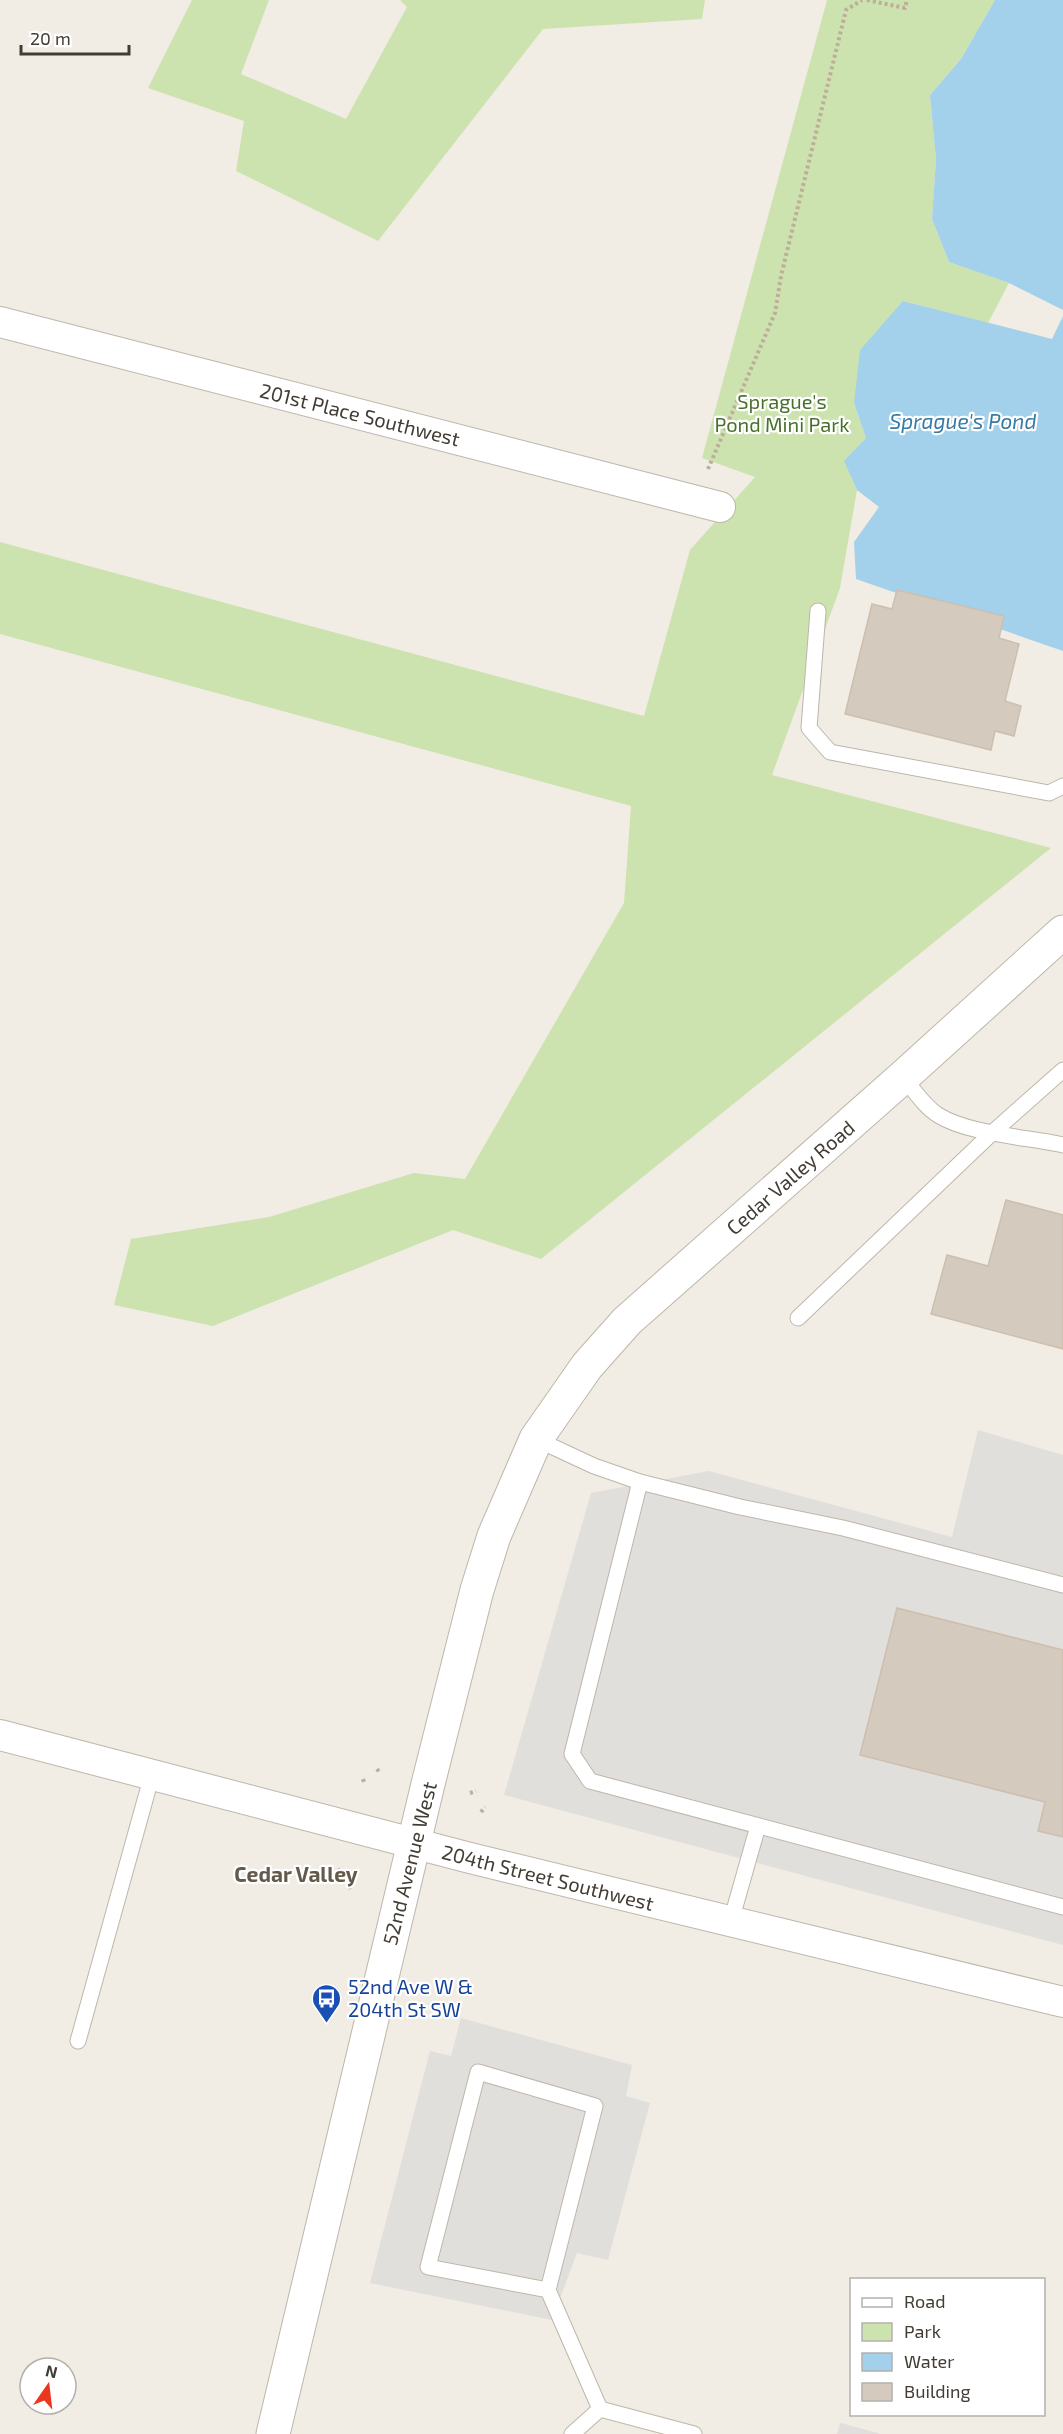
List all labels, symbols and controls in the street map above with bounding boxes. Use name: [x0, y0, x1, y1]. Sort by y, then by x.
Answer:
scale bar: [21, 18, 129, 56]
text: 20 m: [30, 27, 71, 49]
street label: 201st Place Southwest: [258, 378, 463, 451]
park label: Sprague's Pond Mini Park: [714, 389, 850, 436]
water label: Sprague's Pond: [889, 408, 1037, 433]
street label: Cedar Valley Road: [721, 1115, 859, 1239]
street label: 52nd Avenue West: [377, 1779, 441, 1947]
street label: 204th Street Southwest: [440, 1839, 657, 1915]
district label: Cedar Valley: [234, 1861, 358, 1887]
place label: 52nd Ave W & 204th St SW: [348, 1974, 473, 2021]
bus stop icon: 52nd Ave W & 204th St SW: [311, 1982, 343, 2024]
legend: [850, 2278, 1045, 2416]
text: Road: [904, 2290, 945, 2312]
text: Park: [904, 2320, 941, 2342]
text: Water: [904, 2350, 954, 2372]
north arrow: [18, 2356, 78, 2416]
text: N: [44, 2360, 60, 2382]
text: Building: [904, 2380, 971, 2402]

